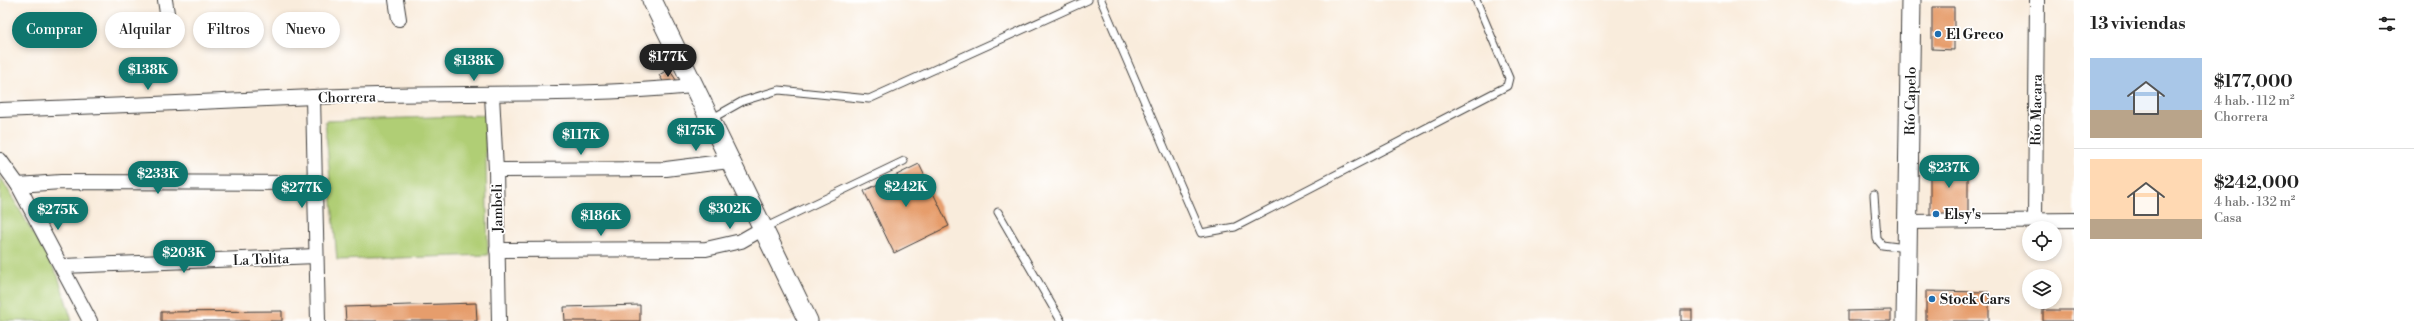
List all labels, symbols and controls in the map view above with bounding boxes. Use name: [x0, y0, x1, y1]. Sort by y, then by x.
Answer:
chip: Comprar: [12, 12, 97, 48]
chip: Alquilar: [105, 12, 185, 48]
chip: Filtros: [193, 12, 264, 48]
chip: Nuevo: [272, 12, 340, 48]
text: 13 viviendas: [2090, 13, 2185, 35]
icon: filters: [2376, 13, 2398, 35]
place label: El Greco: [1946, 26, 2004, 44]
marker: El Greco: [1933, 29, 1943, 39]
pin: $177K: [640, 44, 696, 78]
pin: $138K: [446, 48, 502, 82]
text: $177K: [649, 49, 687, 65]
text: $138K: [454, 53, 494, 69]
pin: $138K: [120, 57, 176, 91]
text: $138K: [128, 62, 168, 78]
street label: Río Capelo: [1901, 66, 1921, 136]
text: $177,000: [2214, 71, 2293, 93]
street label: Río Macara: [2027, 73, 2047, 146]
icon: home: [2122, 74, 2170, 122]
street label: Chorrera: [318, 88, 377, 108]
text: 4 hab. · 112 m²: [2214, 93, 2295, 109]
text: Chorrera: [2214, 109, 2268, 125]
pin: $175K: [668, 118, 724, 152]
pin: $117K: [553, 122, 609, 156]
text: $175K: [676, 123, 716, 139]
text: $117K: [562, 127, 600, 143]
pin: $237K: [1921, 155, 1977, 189]
text: $237K: [1928, 160, 1970, 176]
pin: $233K: [130, 161, 186, 195]
text: $233K: [137, 166, 179, 182]
text: $242,000: [2214, 172, 2299, 194]
pin: $242K: [878, 174, 934, 208]
pin: $277K: [274, 175, 330, 209]
icon: home: [2122, 175, 2170, 223]
text: $242K: [884, 179, 928, 195]
text: $277K: [281, 180, 323, 196]
street label: Jambeli: [489, 183, 507, 234]
text: 4 hab. · 132 m²: [2214, 194, 2295, 210]
pin: $302K: [702, 196, 758, 230]
pin: $275K: [30, 197, 86, 231]
text: $302K: [708, 201, 752, 217]
text: $275K: [37, 202, 79, 218]
pin: $186K: [573, 203, 629, 237]
place label: Elsy's: [1944, 206, 1981, 224]
text: $186K: [581, 208, 621, 224]
marker: Elsy's: [1931, 209, 1941, 219]
text: Casa: [2214, 210, 2242, 226]
map controls: [2022, 221, 2062, 309]
button: locate: [2022, 221, 2062, 261]
pin: $203K: [156, 240, 212, 274]
text: $203K: [162, 245, 206, 261]
street label: La Tolita: [232, 250, 291, 270]
button: layers: [2022, 269, 2062, 309]
place label: Stock Cars: [1940, 291, 2010, 309]
marker: Stock Cars: [1927, 294, 1937, 304]

